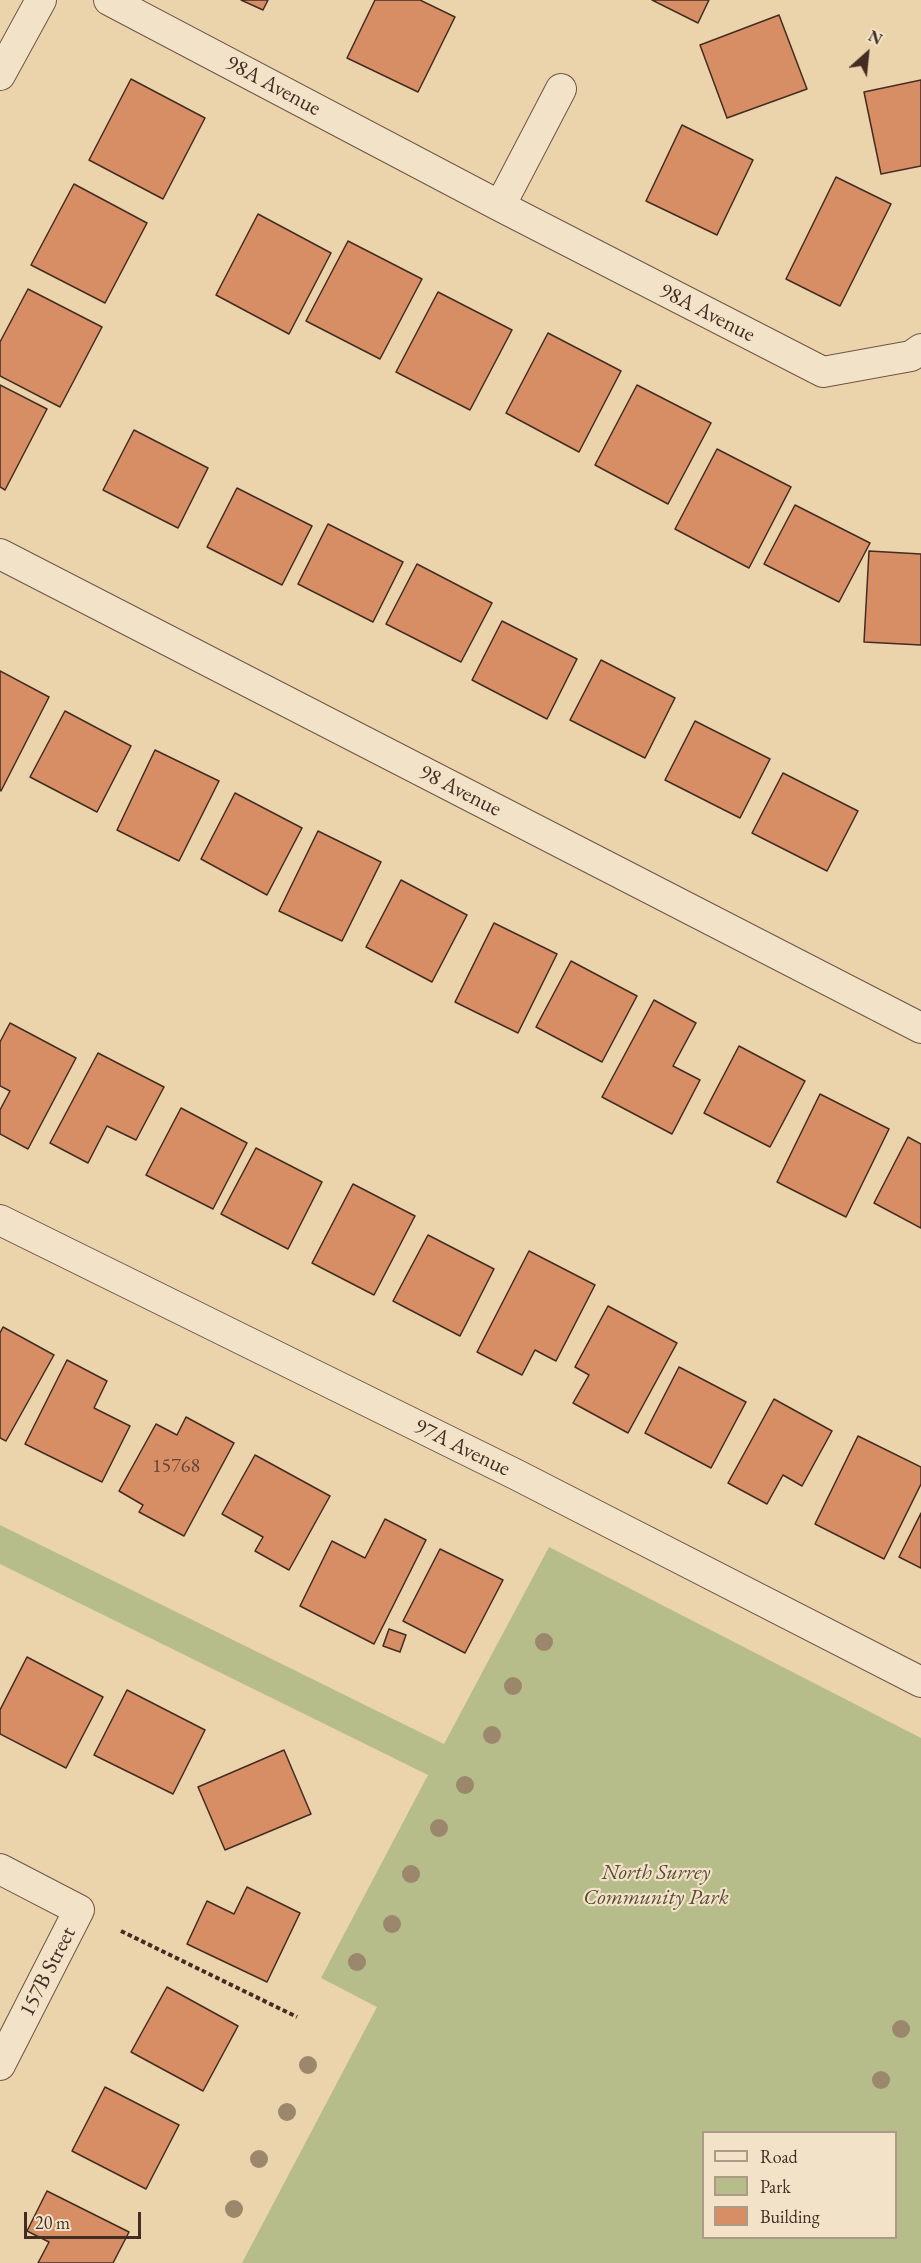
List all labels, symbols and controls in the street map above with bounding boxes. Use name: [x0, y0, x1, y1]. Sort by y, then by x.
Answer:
north arrow: [837, 24, 897, 84]
text: N: [865, 25, 886, 50]
street label: 98A Avenue: [221, 50, 325, 122]
street label: 98A Avenue: [655, 278, 759, 348]
street label: 98 Avenue: [415, 759, 505, 823]
street label: 97A Avenue: [410, 1413, 514, 1483]
house number: 15768: [152, 1455, 200, 1479]
park label: North Surrey Community Park: [583, 1860, 729, 1912]
street label: 157B Street: [14, 1923, 82, 2021]
legend: [702, 2131, 897, 2239]
text: Road: [760, 2145, 798, 2168]
text: Park: [760, 2175, 791, 2198]
scale bar: [27, 2200, 144, 2238]
text: Building: [760, 2205, 820, 2228]
text: 20 m: [35, 2211, 70, 2234]

